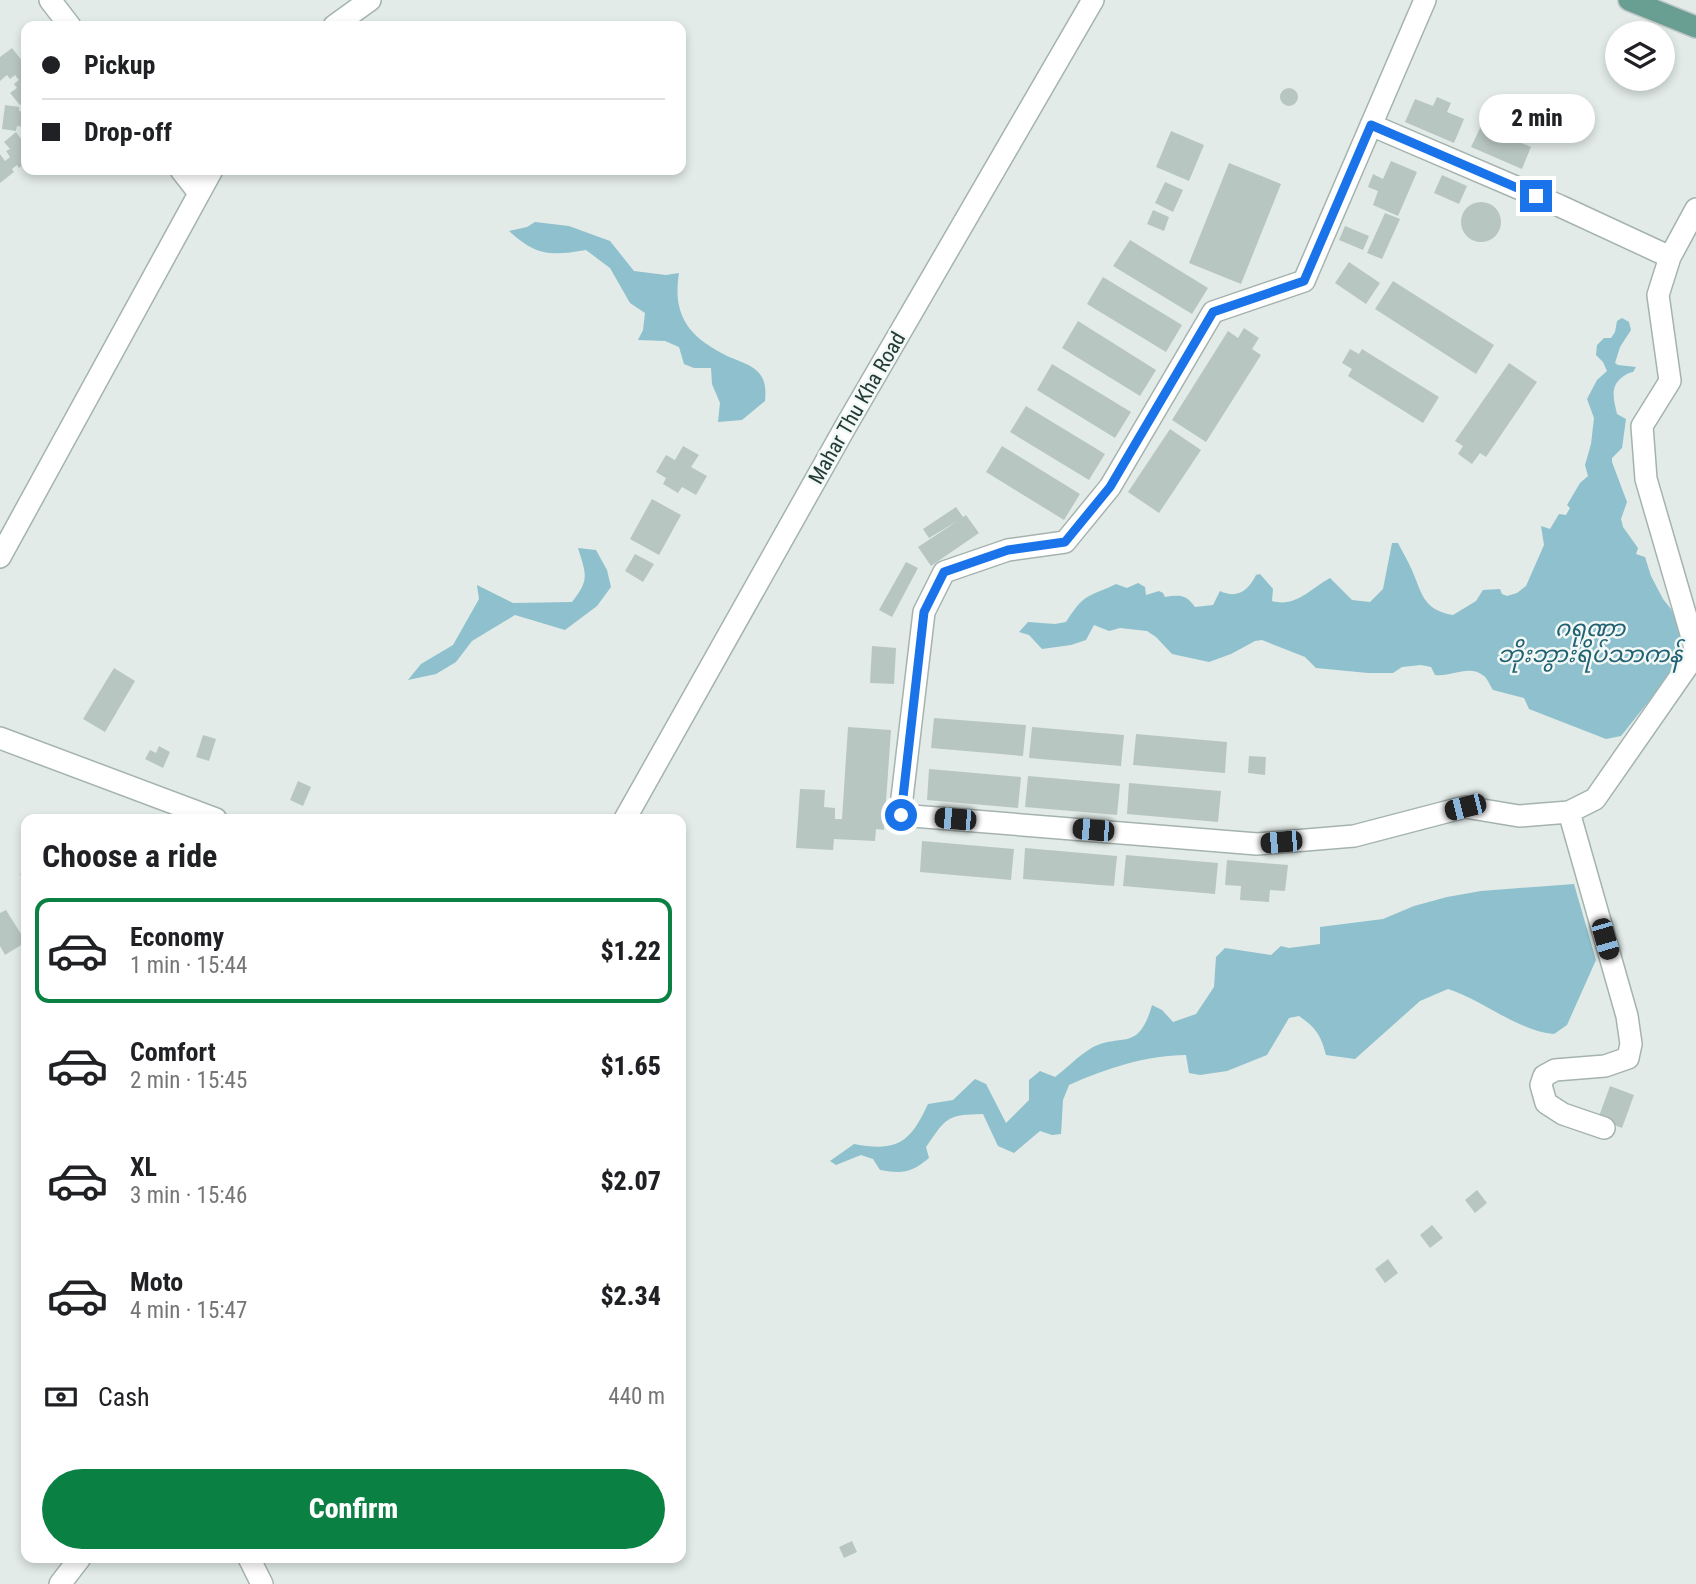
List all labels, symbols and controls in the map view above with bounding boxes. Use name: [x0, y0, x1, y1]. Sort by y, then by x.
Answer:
map controls: [1605, 21, 1675, 91]
button: layers: [1605, 21, 1675, 91]
text: Pickup: [84, 50, 155, 80]
callout: 2 min: [1478, 94, 1594, 144]
text: 2 min: [1511, 105, 1563, 132]
text: Drop-off: [84, 117, 172, 147]
route end: [1520, 180, 1552, 212]
street label: Mahar Thu Kha Road: [804, 328, 910, 488]
water label: ဂရုဏာ ဘိုးဘွားရိပ်သာကန်: [1498, 615, 1685, 673]
car: [1443, 792, 1488, 822]
route start: [885, 799, 917, 831]
car: [934, 807, 977, 831]
car: [1072, 818, 1115, 842]
car: [1260, 830, 1303, 854]
text: Choose a ride: [42, 837, 217, 875]
car: [1590, 916, 1621, 962]
icon: car: [46, 919, 109, 982]
text: Economy: [130, 922, 224, 952]
text: $1.22: [600, 936, 661, 966]
text: 1 min · 15:44: [130, 952, 247, 979]
icon: car: [46, 1034, 109, 1097]
text: Comfort: [130, 1037, 216, 1067]
text: $1.65: [600, 1051, 661, 1081]
text: 2 min · 15:45: [130, 1067, 247, 1094]
icon: car: [46, 1149, 109, 1212]
text: XL: [130, 1152, 157, 1182]
text: $2.07: [600, 1166, 661, 1196]
text: 3 min · 15:46: [130, 1182, 247, 1209]
icon: car: [46, 1264, 109, 1327]
text: Moto: [130, 1267, 183, 1297]
text: $2.34: [600, 1281, 661, 1311]
text: 4 min · 15:47: [130, 1297, 247, 1324]
icon: cash: [42, 1378, 80, 1416]
text: Cash: [98, 1382, 150, 1412]
text: 440 m: [608, 1383, 665, 1410]
button: Confirm: [42, 1469, 665, 1549]

